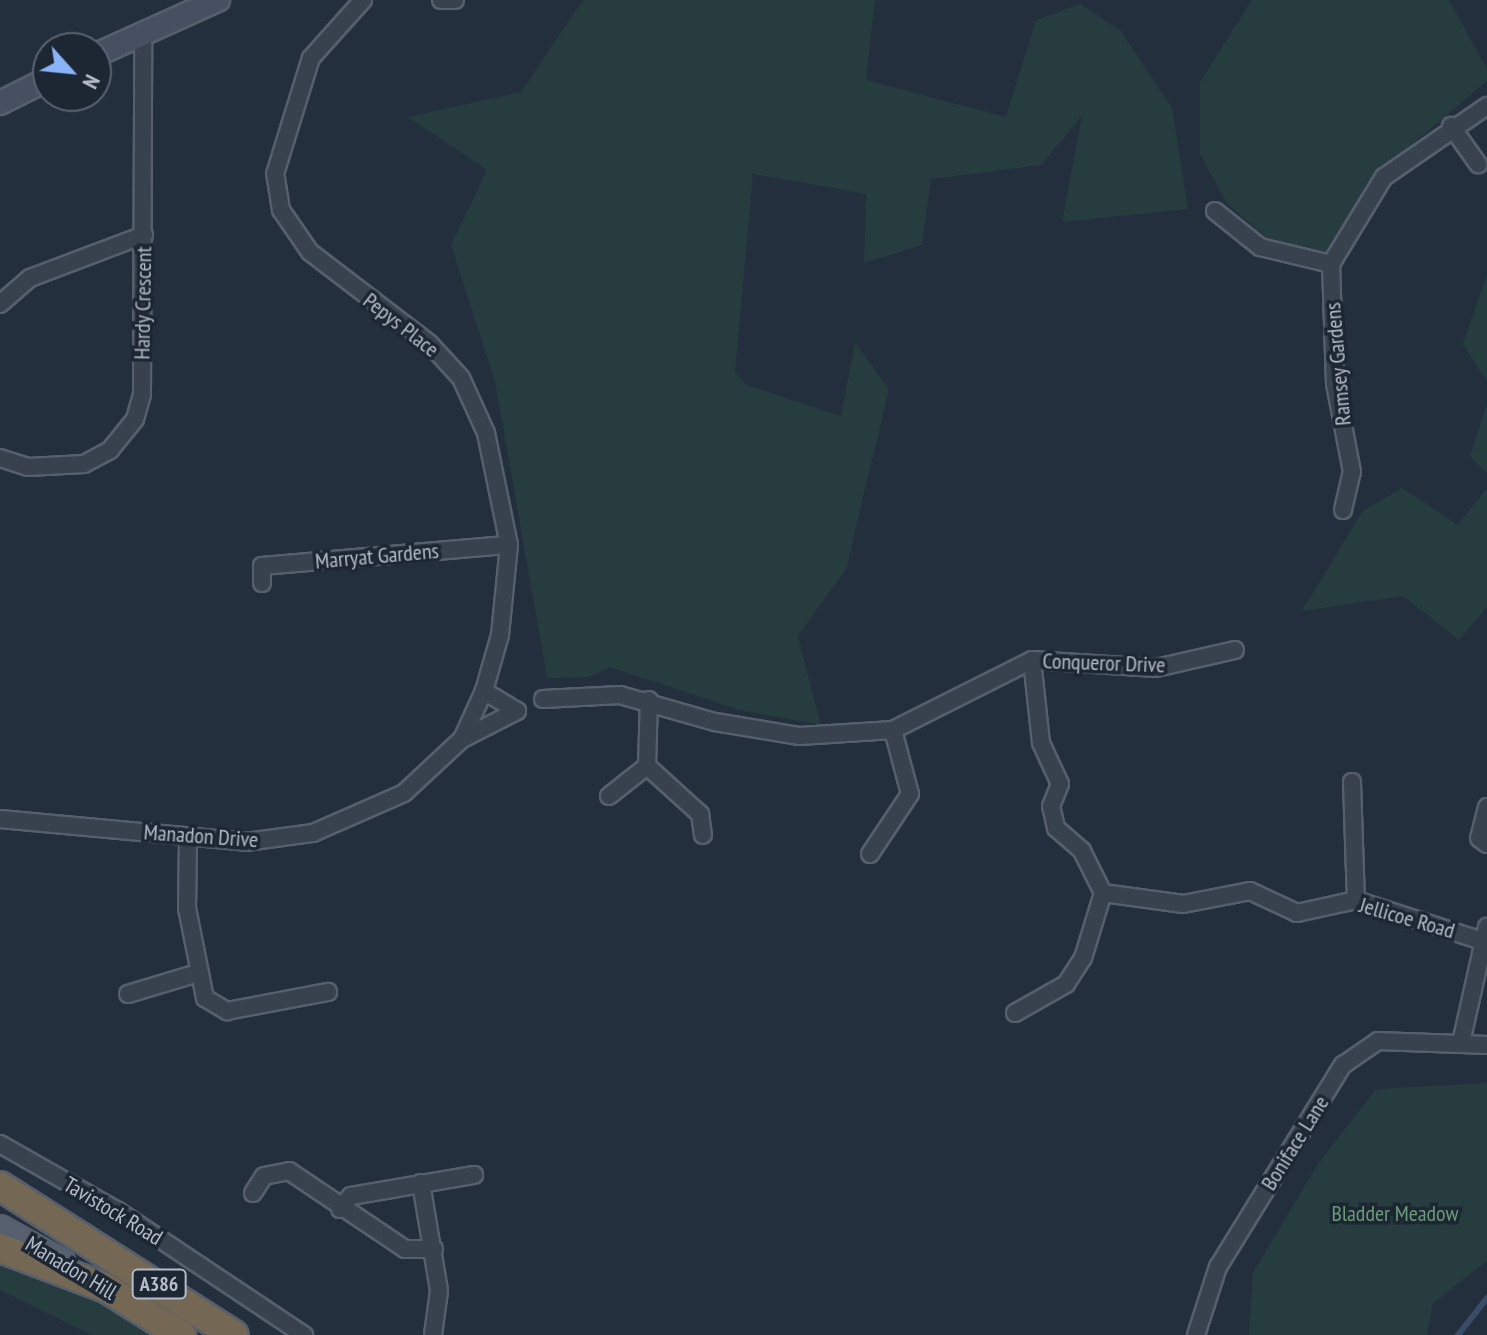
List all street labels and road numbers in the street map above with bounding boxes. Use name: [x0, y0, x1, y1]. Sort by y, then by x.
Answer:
street label: Hardy Crescent: [129, 246, 157, 360]
street label: Pepys Place: [358, 287, 444, 363]
street label: Ramsey Gardens: [1319, 301, 1357, 427]
street label: Marryat Gardens: [314, 537, 440, 575]
street label: Conqueror Drive: [1042, 648, 1166, 678]
street label: Manadon Drive: [143, 819, 259, 853]
street label: Jellicoe Road: [1356, 892, 1458, 944]
street label: Boniface Lane: [1256, 1091, 1334, 1195]
street label: Tavistock Road: [58, 1171, 168, 1251]
street label: Manadon Hill: [21, 1231, 121, 1305]
road number: A386: [131, 1268, 187, 1300]

